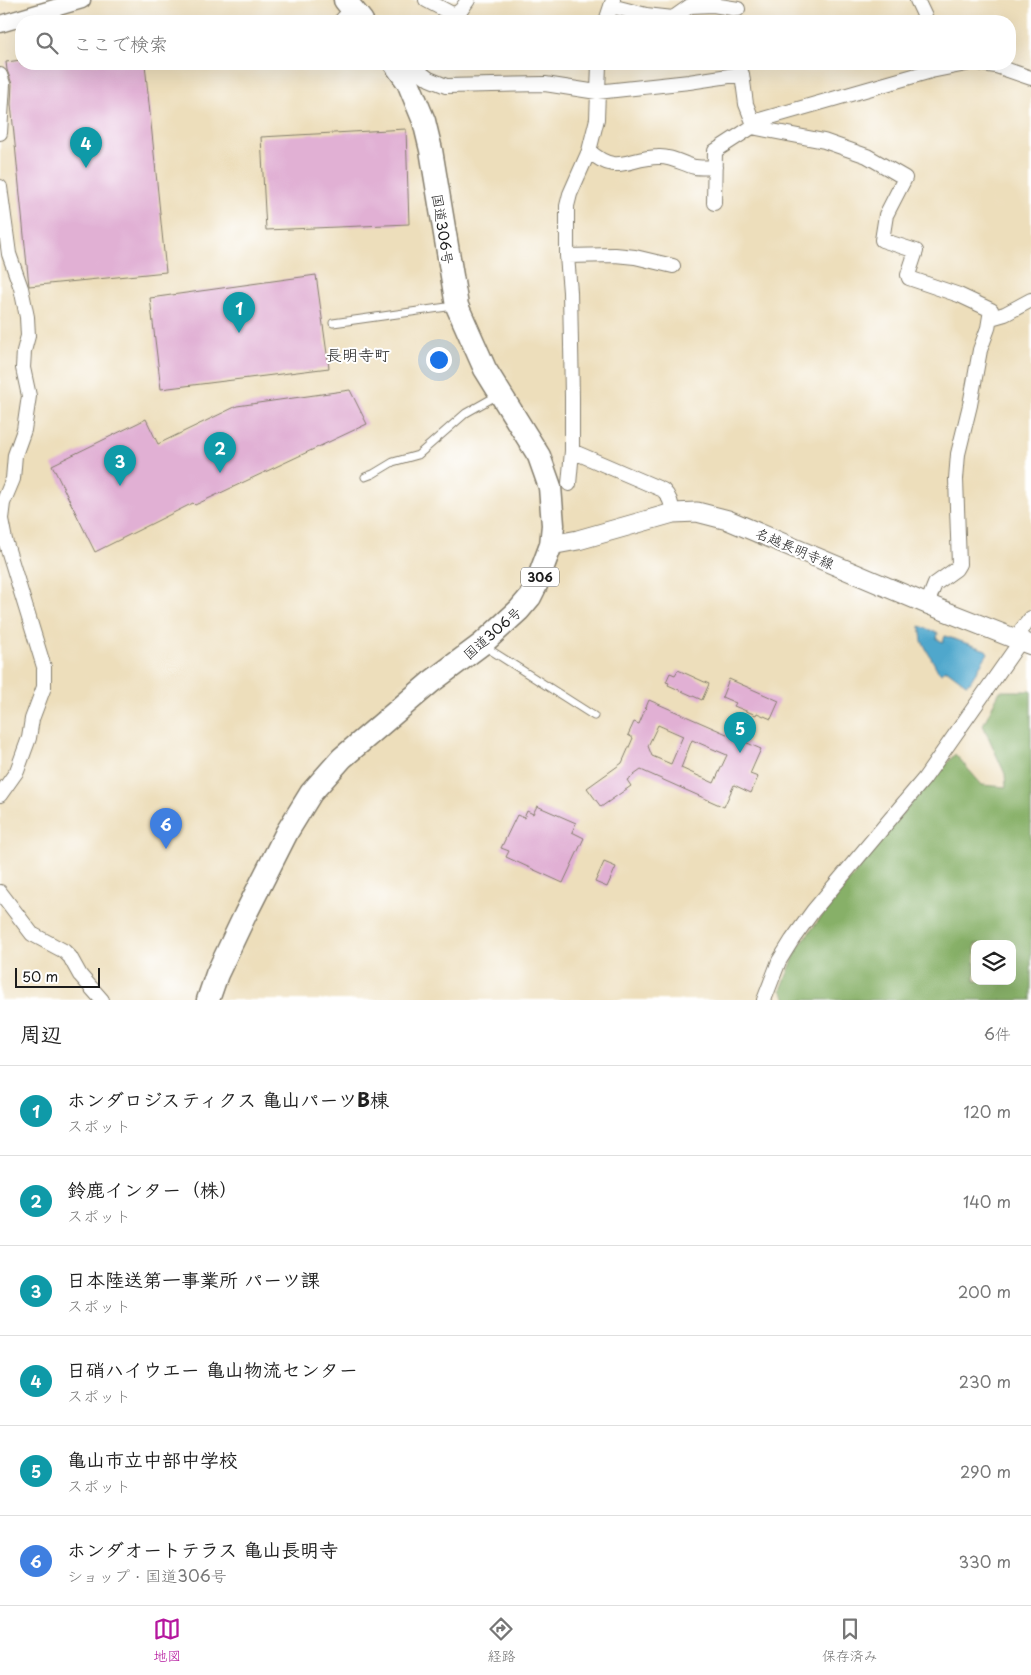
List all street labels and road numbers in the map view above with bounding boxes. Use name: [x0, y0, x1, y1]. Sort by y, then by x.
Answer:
street label: 国道306号: [427, 192, 459, 266]
street label: 名越長明寺線: [752, 522, 838, 574]
road number: 306: [521, 568, 559, 586]
street label: 国道306号: [458, 602, 526, 664]

